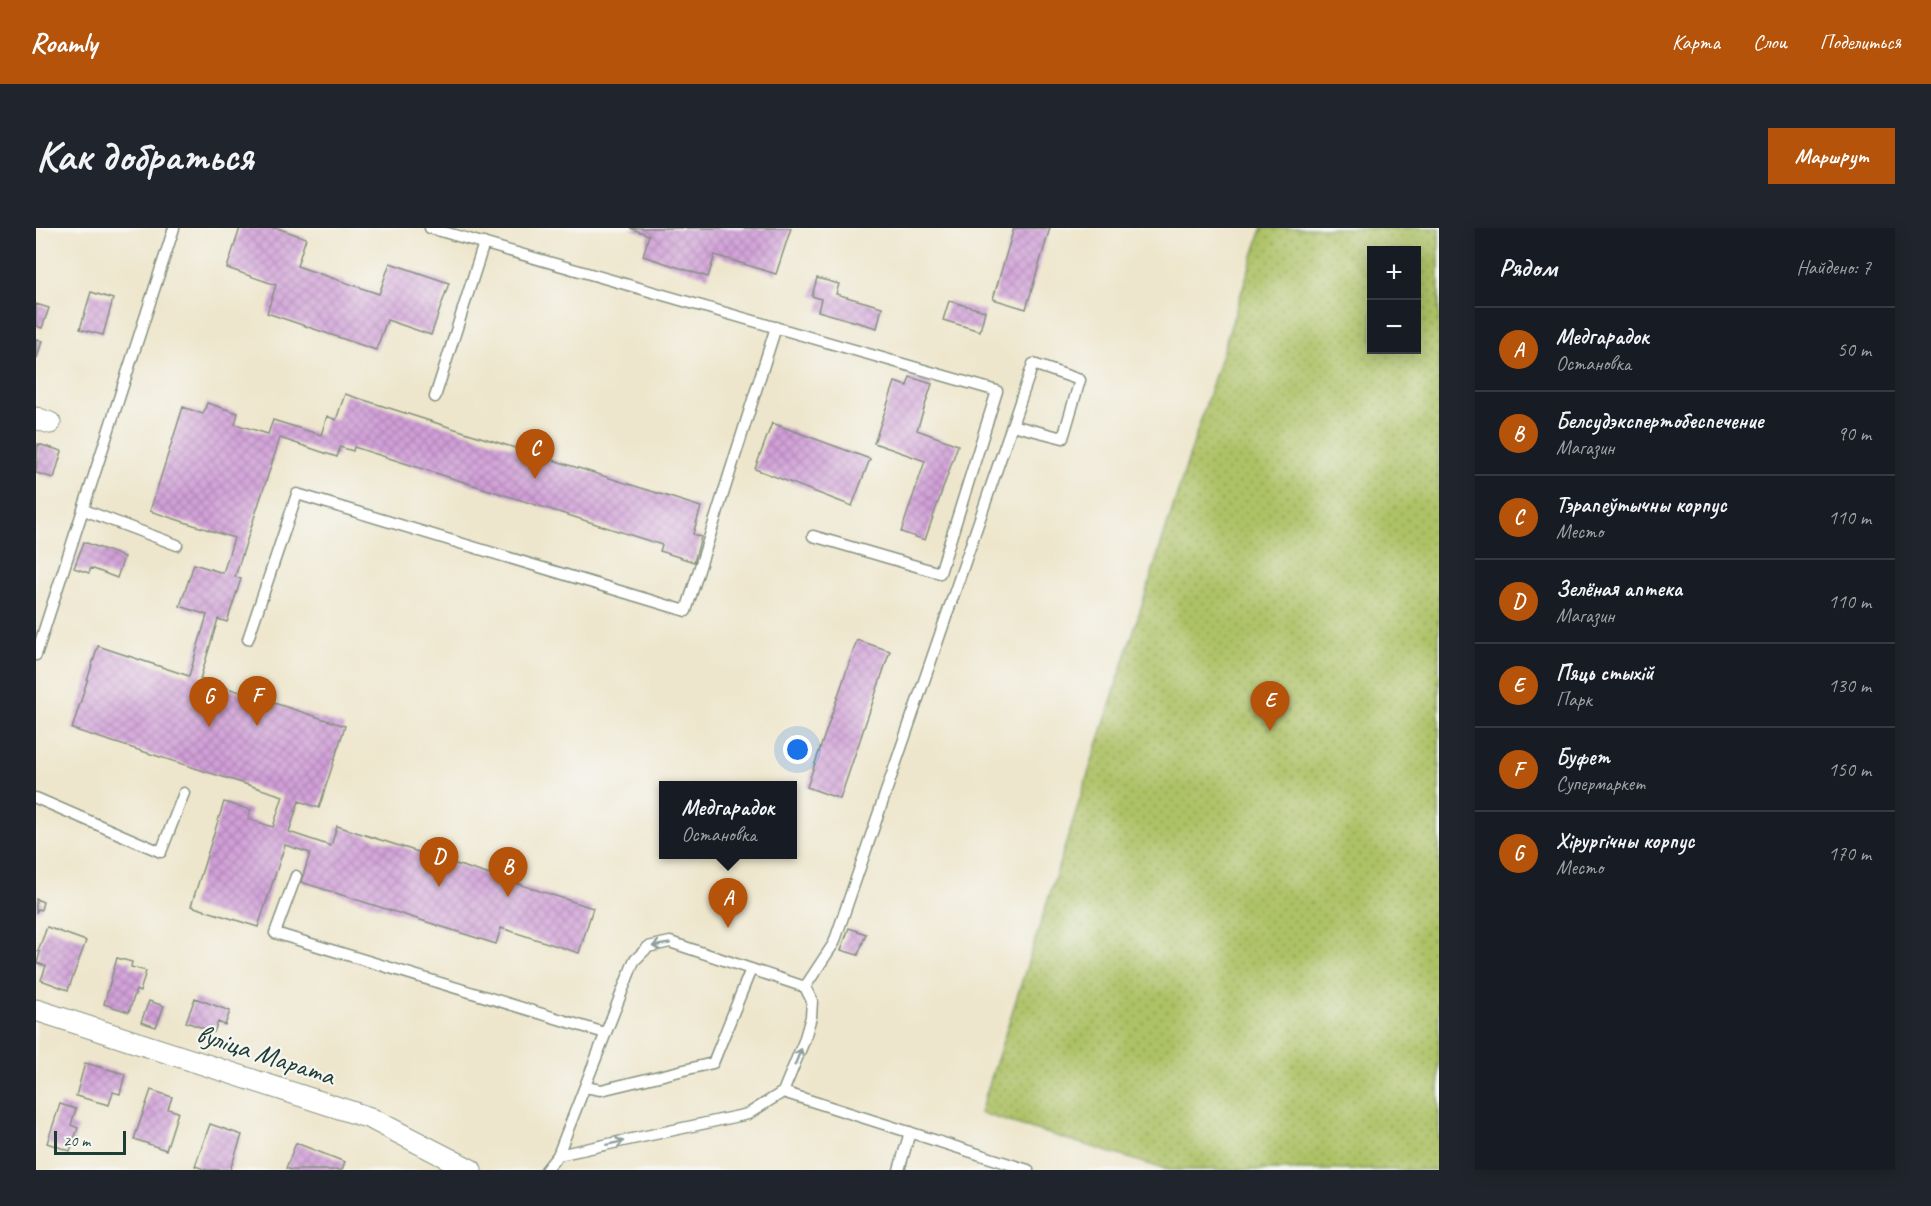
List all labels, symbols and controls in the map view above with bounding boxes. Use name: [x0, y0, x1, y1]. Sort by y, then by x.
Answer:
text: Roamly: [30, 25, 97, 60]
text: Карта: [1672, 29, 1720, 55]
text: Слои: [1753, 29, 1787, 55]
text: Поделиться: [1820, 29, 1901, 55]
button: Маршрут: [1768, 128, 1895, 184]
text: Как добраться: [36, 130, 253, 183]
map controls: [1367, 246, 1421, 354]
button: +: [1367, 246, 1421, 300]
text: Рядом: [1499, 251, 1557, 284]
text: Найдено: 7: [1796, 255, 1871, 280]
button: −: [1367, 300, 1421, 354]
text: Медгарадок: [1556, 323, 1649, 351]
text: A: [1513, 337, 1524, 362]
text: 50 m: [1837, 337, 1871, 362]
text: Остановка: [1556, 351, 1631, 376]
text: Белсудэкспертобеспечение: [1556, 407, 1763, 435]
text: B: [1513, 421, 1524, 446]
text: 90 m: [1837, 421, 1871, 446]
pin: C: [516, 430, 554, 479]
text: Магазин: [1556, 435, 1614, 460]
text: Тэрапеўтычны корпус: [1556, 491, 1726, 519]
text: C: [1514, 505, 1523, 530]
text: 110 m: [1828, 505, 1871, 530]
text: Место: [1556, 519, 1603, 544]
text: Зелёная аптека: [1556, 575, 1682, 603]
text: D: [1513, 589, 1524, 614]
text: 110 m: [1828, 589, 1871, 614]
text: Магазин: [1556, 603, 1614, 628]
text: Пяць стыхій: [1556, 659, 1654, 687]
text: E: [1513, 673, 1524, 698]
text: 130 m: [1828, 673, 1871, 698]
pin: F: [238, 676, 276, 726]
pin: G: [190, 678, 228, 727]
pin: E: [1250, 682, 1290, 731]
text: Парк: [1556, 687, 1592, 712]
your location: [783, 735, 812, 764]
text: Буфет: [1556, 743, 1610, 771]
text: F: [1514, 757, 1523, 782]
text: 150 m: [1828, 757, 1871, 782]
text: Супермаркет: [1556, 771, 1645, 796]
popup: [659, 781, 797, 859]
text: Медгарадок: [682, 794, 774, 822]
text: Остановка: [682, 822, 756, 847]
text: Хірургічны корпус: [1556, 827, 1694, 855]
pin: D: [420, 838, 458, 887]
text: G: [1514, 841, 1523, 866]
text: 170 m: [1828, 841, 1871, 866]
pin: B: [488, 848, 528, 897]
text: Место: [1556, 855, 1603, 880]
pin: A: [708, 878, 748, 928]
one-way arrow: [652, 939, 671, 950]
street label: вуліца Марата: [192, 1015, 341, 1093]
one-way arrow: [793, 1048, 804, 1066]
scale bar: [54, 1128, 126, 1156]
text: 20 m: [63, 1131, 90, 1151]
one-way arrow: [605, 1137, 624, 1148]

